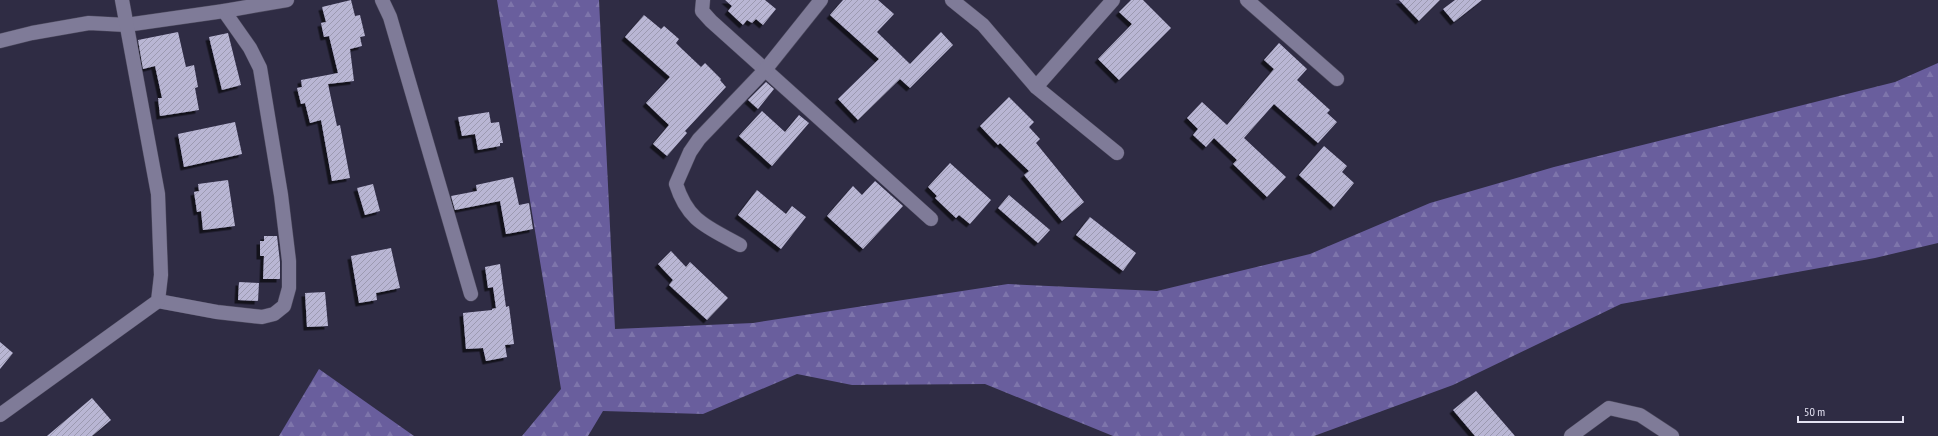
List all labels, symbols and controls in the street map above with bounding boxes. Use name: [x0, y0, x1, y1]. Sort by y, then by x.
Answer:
scale bar: [1798, 398, 1903, 424]
text: 50 m: [1804, 404, 1825, 419]

